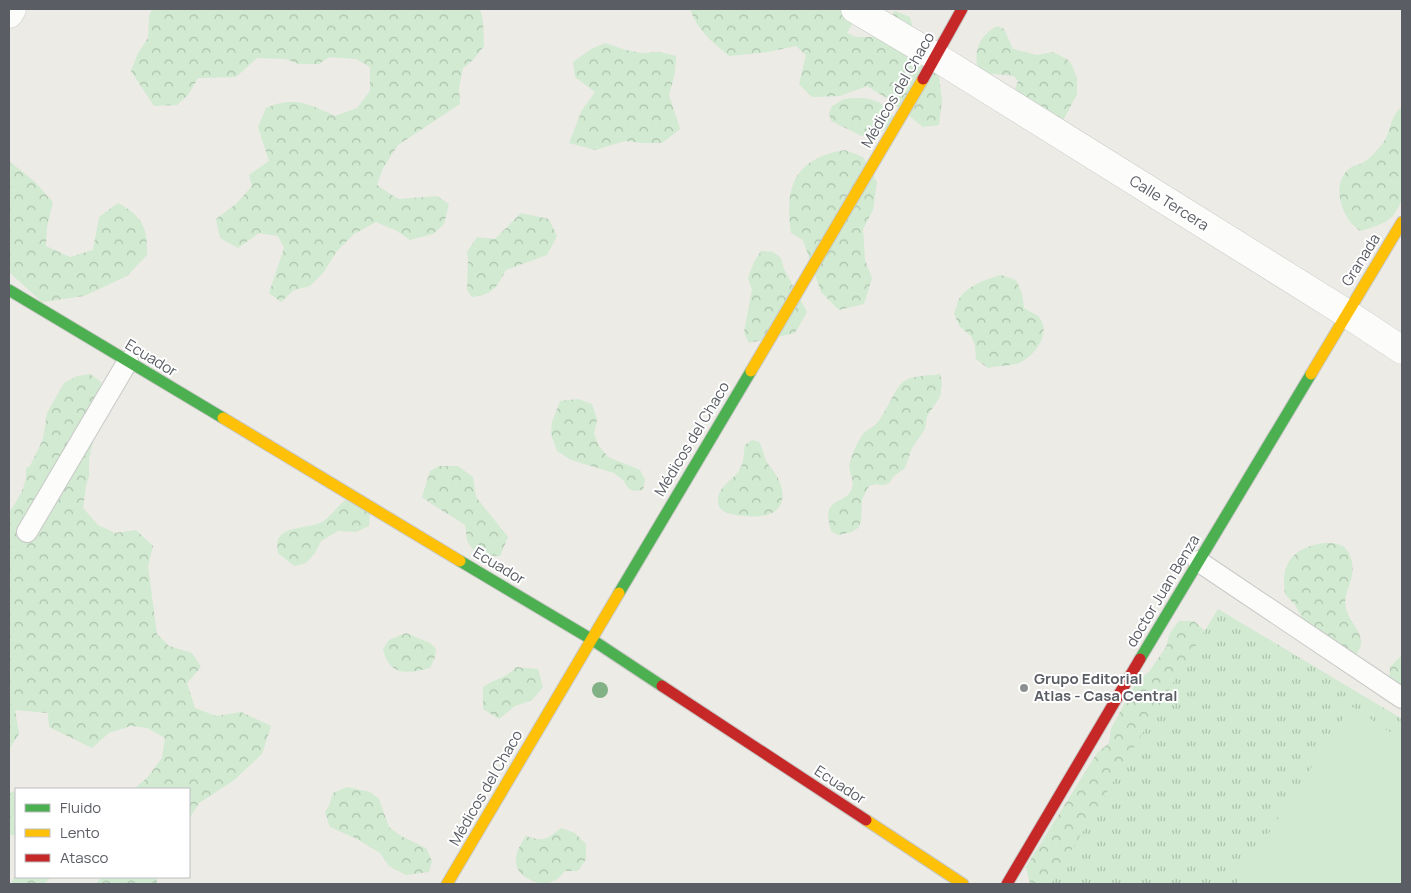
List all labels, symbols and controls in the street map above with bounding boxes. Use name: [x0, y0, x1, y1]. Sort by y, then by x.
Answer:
street label: Médicos del Chaco: [856, 28, 939, 152]
street label: Calle Tercera: [1126, 170, 1213, 235]
street label: Granada: [1336, 229, 1385, 290]
street label: Ecuador: [121, 334, 182, 382]
street label: Médicos del Chaco: [649, 377, 734, 500]
street label: doctor Juan Benza: [1121, 531, 1204, 651]
street label: Ecuador: [469, 542, 530, 590]
place label: Grupo Editorial Atlas - Casa Central: [1034, 668, 1177, 706]
marker: Grupo Editorial Atlas - Casa Central: [1018, 682, 1030, 694]
street label: Médicos del Chaco: [444, 726, 527, 850]
street label: Ecuador: [811, 760, 870, 809]
legend: [15, 788, 190, 878]
text: Fluido: [60, 797, 101, 818]
text: Lento: [60, 822, 100, 843]
text: Atasco: [60, 847, 108, 868]

